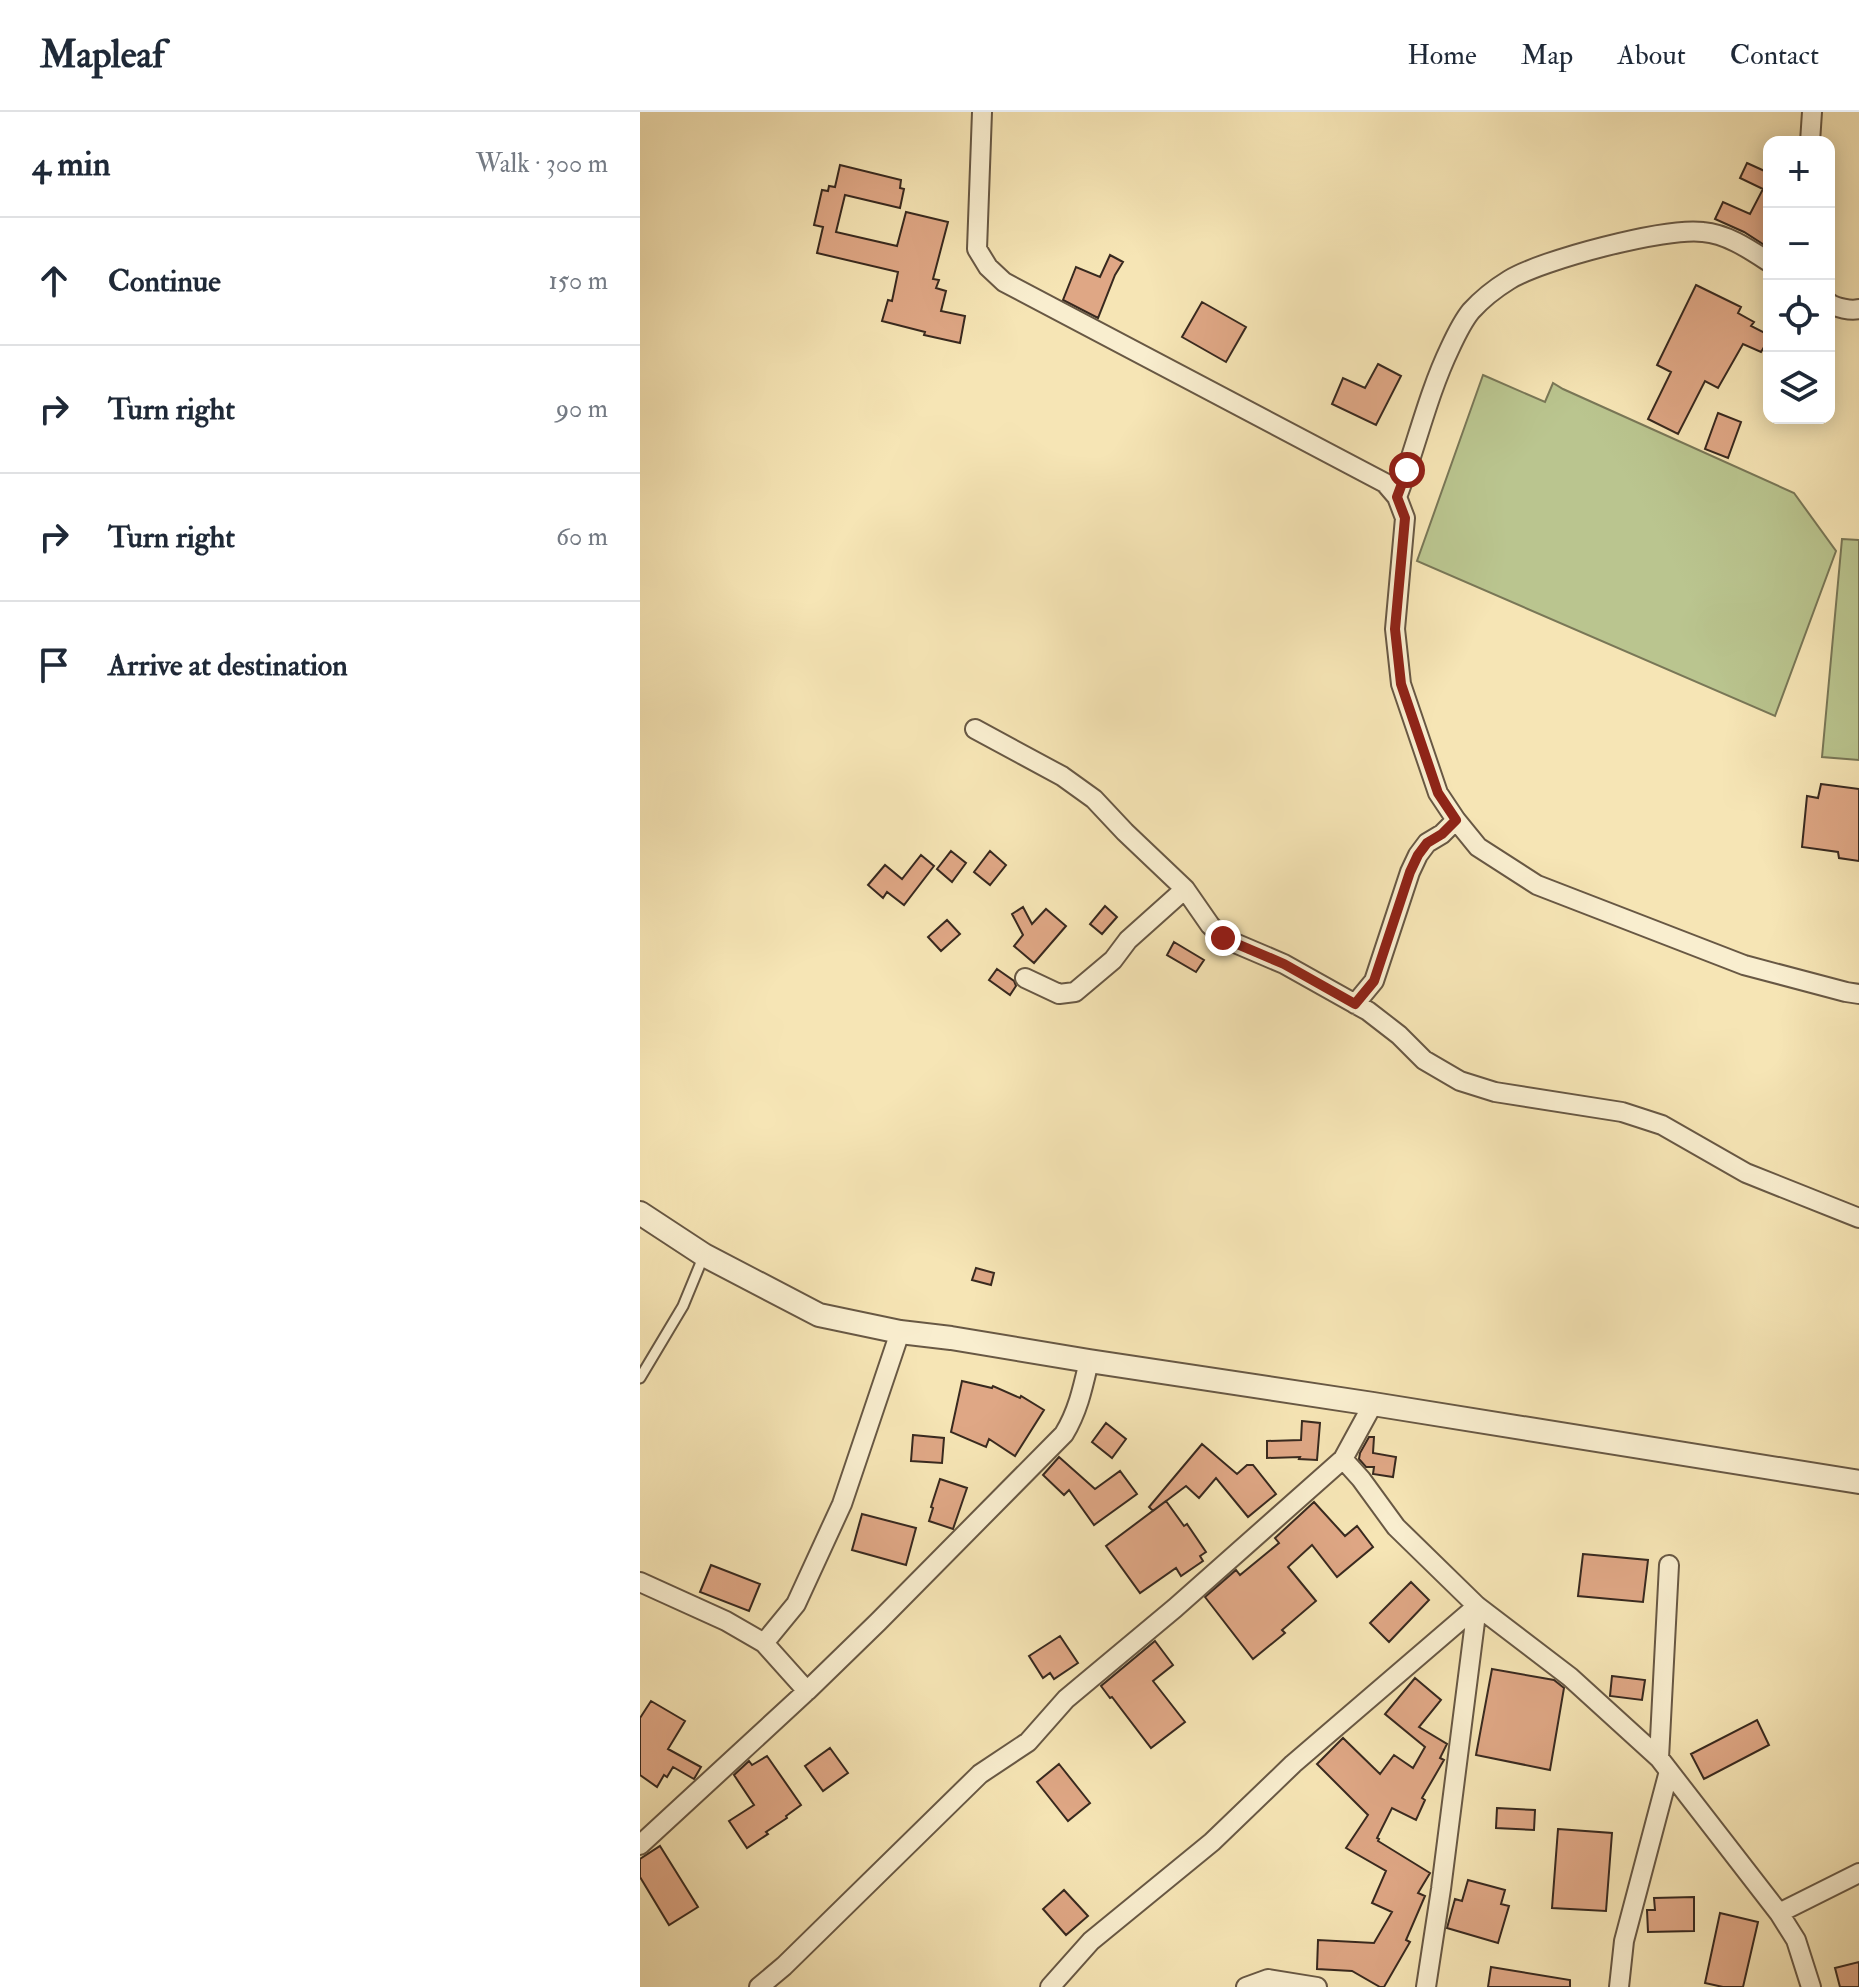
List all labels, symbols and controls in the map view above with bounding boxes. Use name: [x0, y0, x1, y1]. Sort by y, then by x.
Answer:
text: Mapleaf: [40, 31, 165, 79]
text: Home: [1407, 38, 1477, 73]
text: Map: [1521, 38, 1573, 73]
text: About: [1617, 38, 1686, 73]
text: Contact: [1730, 38, 1819, 73]
map controls: [1763, 136, 1835, 424]
button: +: [1763, 136, 1835, 208]
text: 4 min: [32, 143, 110, 186]
text: Walk · 300 m: [476, 148, 608, 180]
button: −: [1763, 208, 1835, 280]
icon: ahead: [32, 259, 76, 303]
text: Continue: [108, 263, 221, 300]
text: 150 m: [549, 265, 608, 297]
button: locate: [1763, 280, 1835, 352]
button: layers: [1763, 352, 1835, 424]
icon: right: [32, 387, 76, 431]
text: Turn right: [108, 391, 235, 428]
text: 90 m: [556, 393, 608, 425]
route start: [1389, 452, 1425, 488]
icon: right: [32, 515, 76, 559]
text: Turn right: [108, 519, 235, 556]
text: 60 m: [556, 521, 608, 553]
icon: arrive: [32, 643, 76, 687]
text: Arrive at destination: [108, 647, 348, 684]
route end: [1205, 920, 1241, 956]

